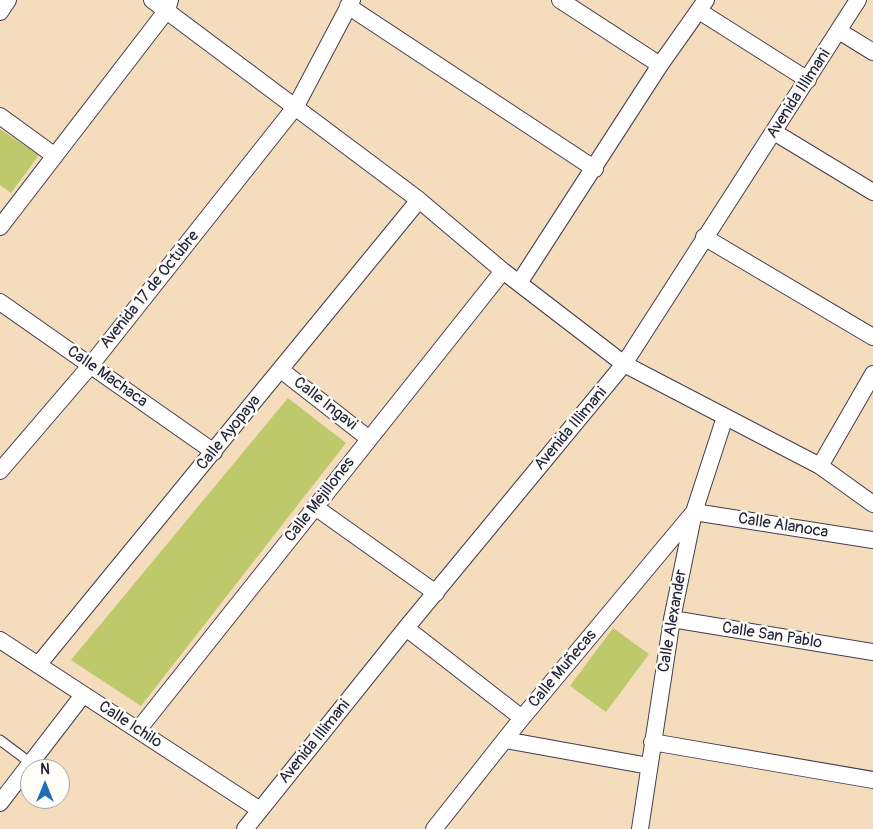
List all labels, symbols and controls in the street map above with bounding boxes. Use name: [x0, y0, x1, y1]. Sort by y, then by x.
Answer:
street label: Avenida Illimani: [763, 46, 835, 142]
street label: Avenida 17 de Octubre: [96, 227, 204, 353]
street label: Calle Machaca: [63, 342, 151, 412]
street label: Calle Ingavi: [289, 373, 361, 435]
street label: Avenida Illimani: [531, 384, 611, 474]
street label: Calle Ayopaya: [193, 392, 265, 474]
street label: Calle Mejillones: [281, 454, 359, 546]
street label: Calle Alanoca: [737, 509, 829, 543]
street label: Calle Alexander: [655, 568, 691, 674]
street label: Calle San Pablo: [721, 619, 823, 653]
street label: Calle Muñecas: [525, 626, 601, 712]
street label: Avenida Illimani: [275, 696, 355, 788]
street label: Calle Ichilo: [95, 697, 165, 753]
north arrow: [20, 759, 70, 809]
text: N: [40, 761, 50, 778]

